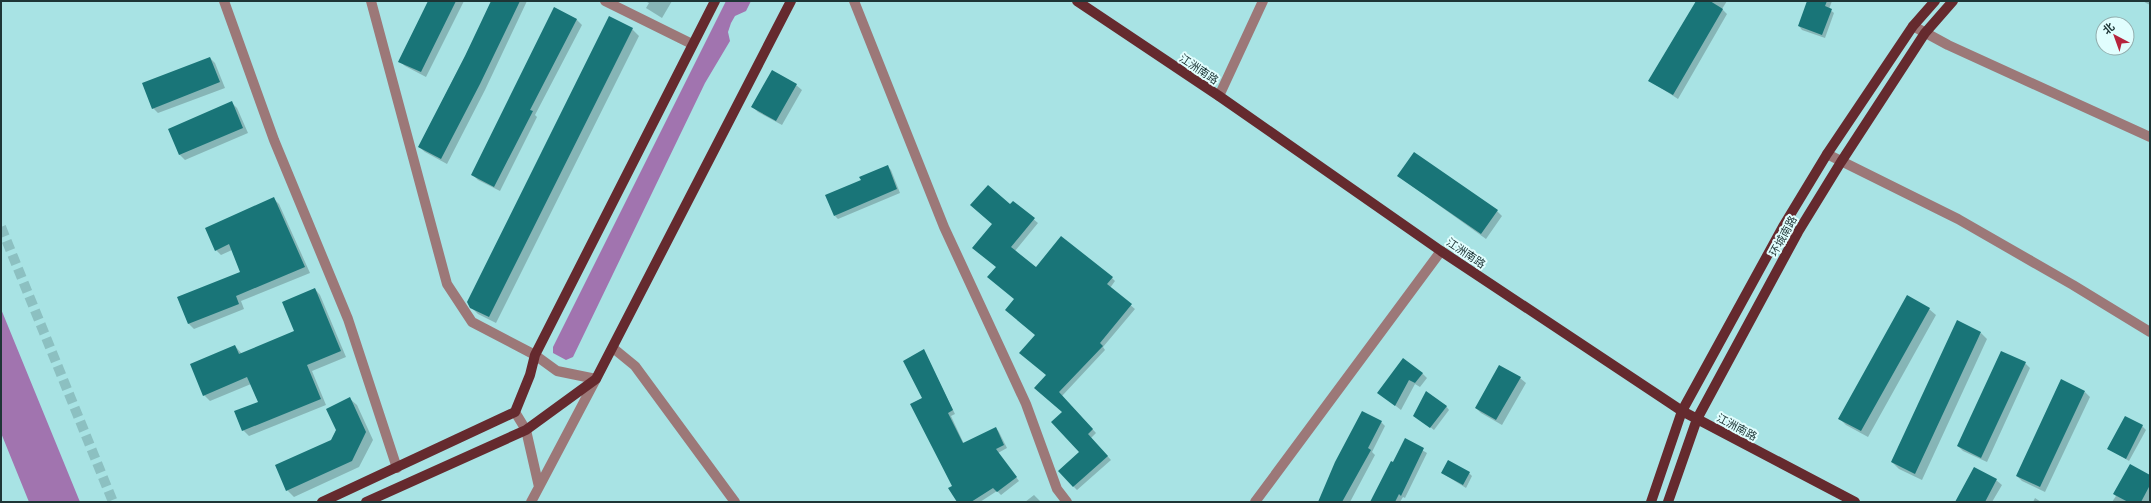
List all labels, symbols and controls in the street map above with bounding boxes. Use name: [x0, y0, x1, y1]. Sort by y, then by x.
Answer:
north arrow: [2095, 16, 2135, 56]
text: 北: [2100, 20, 2117, 37]
street label: 江洲南路: [1177, 51, 1221, 87]
street label: 环城南路: [1766, 213, 1800, 259]
street label: 江洲南路: [1444, 235, 1488, 271]
street label: 江洲南路: [1714, 410, 1760, 444]

